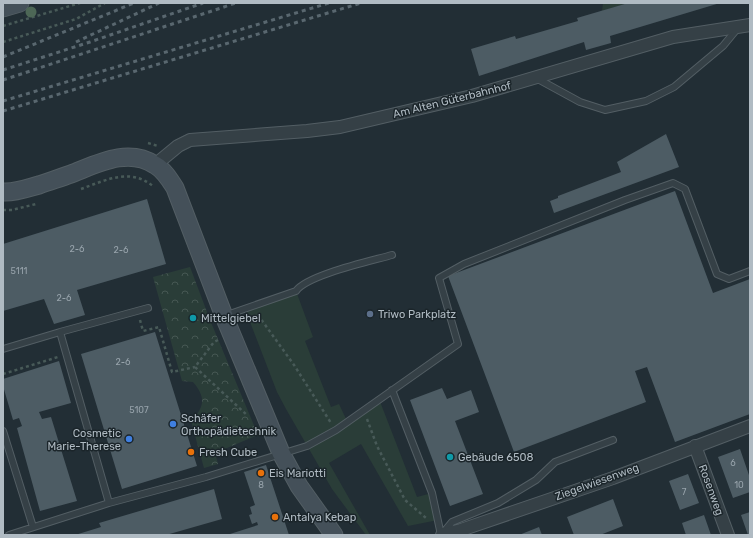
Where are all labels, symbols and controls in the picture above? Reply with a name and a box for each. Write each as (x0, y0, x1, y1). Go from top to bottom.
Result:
street label: Am Alten Güterbahnhof (392, 79, 513, 121)
house number: 2-6 (70, 244, 85, 254)
house number: 2-6 (114, 245, 129, 255)
house number: 5111 (11, 266, 28, 276)
house number: 2-6 (57, 293, 72, 303)
place label: Triwo Parkplatz (378, 308, 456, 321)
marker: Triwo Parkplatz (365, 309, 375, 319)
place label: Mittelgiebel (201, 312, 261, 325)
marker: Mittelgiebel (188, 313, 198, 323)
house number: 2-6 (116, 357, 131, 367)
house number: 5107 (129, 405, 149, 415)
place label: Schäfer Orthopädietechnik (181, 412, 276, 438)
marker: Schäfer Orthopädietechnik (168, 419, 178, 429)
place label: Cosmetic Marie-Therese (48, 427, 121, 453)
marker: Cosmetic Marie-Therese (124, 434, 134, 444)
place label: Fresh Cube (199, 446, 257, 459)
marker: Fresh Cube (186, 447, 196, 457)
place label: Gebäude 6508 (458, 451, 533, 464)
marker: Gebäude 6508 (445, 452, 455, 462)
house number: 6 (730, 458, 736, 468)
street label: Ziegelwiesenweg (553, 461, 641, 503)
street label: Rosenweg (696, 463, 726, 517)
place label: Eis Mariotti (269, 467, 326, 480)
marker: Eis Mariotti (256, 468, 266, 478)
house number: 8 (258, 480, 264, 490)
house number: 10 (734, 480, 744, 490)
house number: 7 (682, 487, 687, 497)
place label: Antalya Kebap (283, 511, 356, 524)
marker: Antalya Kebap (270, 512, 280, 522)

